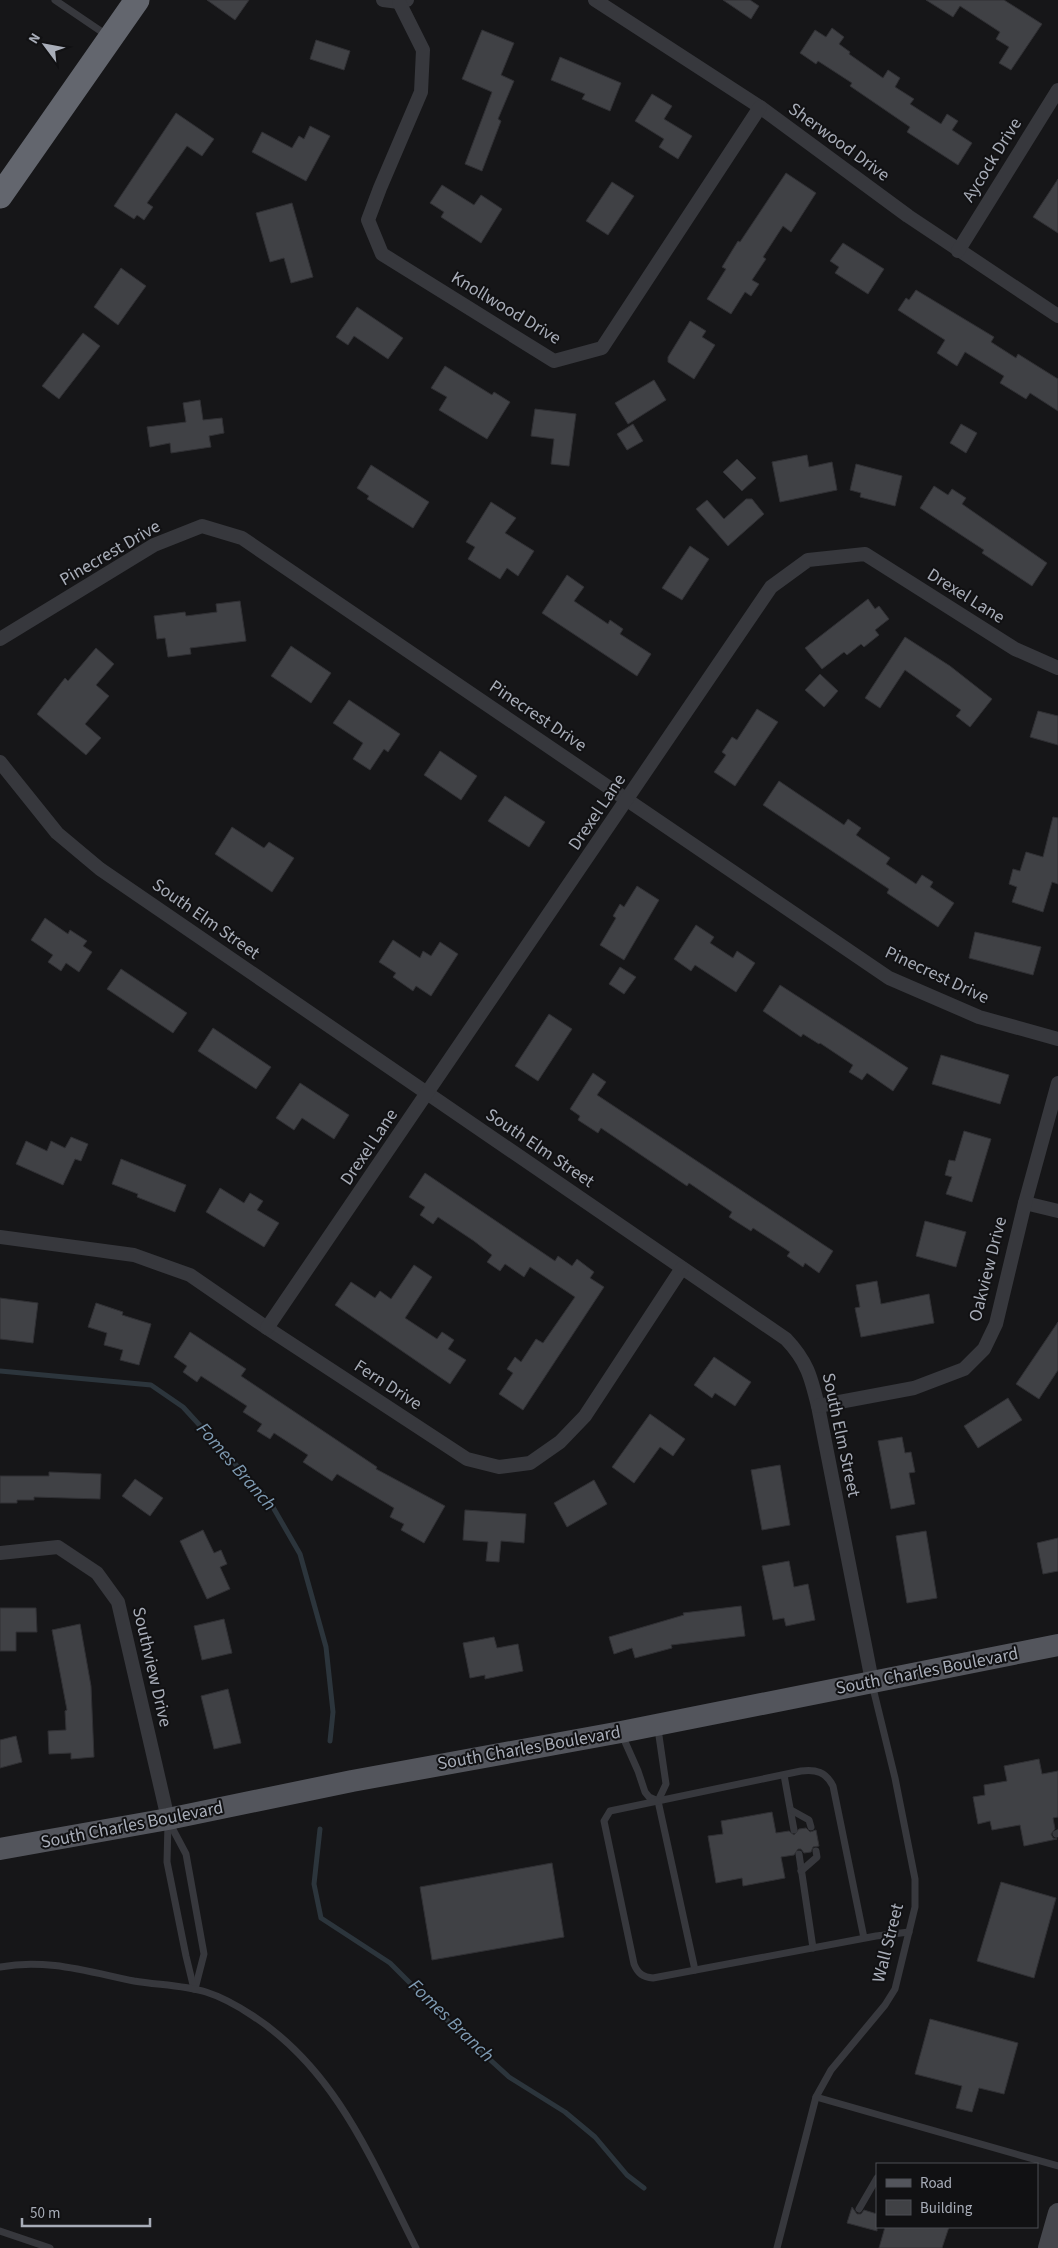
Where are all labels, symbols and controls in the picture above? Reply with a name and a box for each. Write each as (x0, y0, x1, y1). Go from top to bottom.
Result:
north arrow (20, 20, 70, 70)
text: N (24, 29, 46, 48)
street label: Sherwood Drive (783, 97, 895, 187)
street label: Aycock Drive (956, 113, 1028, 207)
street label: Knollwood Drive (446, 265, 566, 351)
street label: Pinecrest Drive (55, 514, 165, 592)
street label: Drexel Lane (922, 562, 1010, 630)
street label: Pinecrest Drive (484, 674, 592, 758)
street label: Drexel Lane (562, 769, 632, 855)
street label: South Elm Street (147, 873, 265, 965)
street label: Pinecrest Drive (881, 940, 993, 1010)
street label: South Elm Street (481, 1102, 599, 1194)
street label: Drexel Lane (334, 1104, 404, 1190)
street label: Oakview Drive (963, 1214, 1013, 1324)
street label: Fern Drive (349, 1354, 427, 1416)
street label: South Elm Street (816, 1371, 866, 1499)
water label: Fomes Branch (190, 1417, 282, 1517)
street label: Southview Drive (126, 1605, 178, 1730)
street label: South Charles Boulevard (834, 1641, 1020, 1701)
street label: South Charles Boulevard (435, 1720, 623, 1776)
street label: South Charles Boulevard (39, 1795, 225, 1855)
street label: Wall Street (866, 1901, 910, 1985)
water label: Fomes Branch (402, 1973, 500, 2069)
legend (876, 2163, 1038, 2228)
text: Road (920, 2173, 952, 2194)
scale bar (22, 2196, 150, 2228)
text: Building (920, 2198, 973, 2219)
text: 50 m (30, 2203, 60, 2224)

